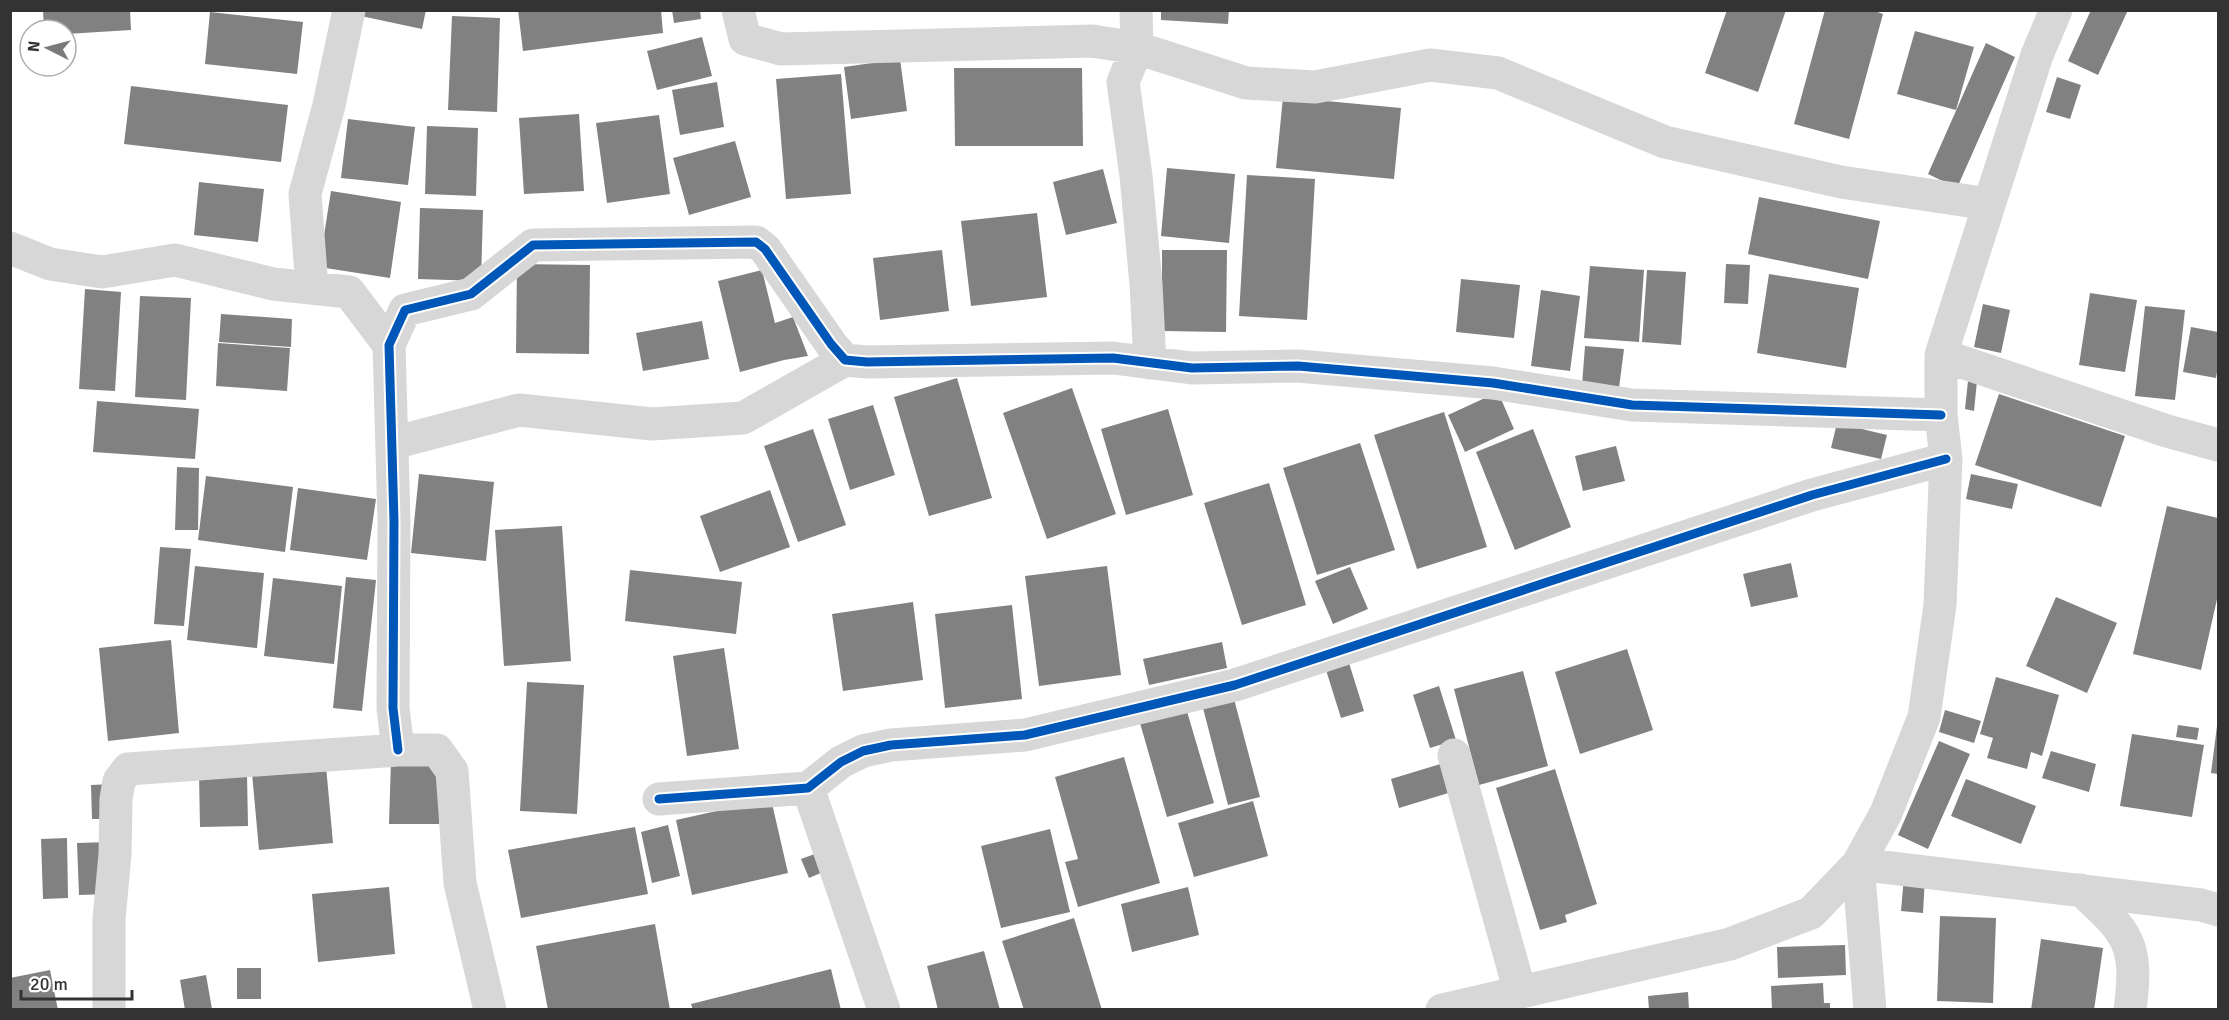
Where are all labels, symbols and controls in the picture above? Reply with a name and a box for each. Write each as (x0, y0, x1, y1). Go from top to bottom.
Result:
north arrow (18, 18, 78, 78)
text: N (24, 40, 45, 53)
scale bar (21, 963, 132, 1001)
text: 20 m (30, 973, 68, 995)

